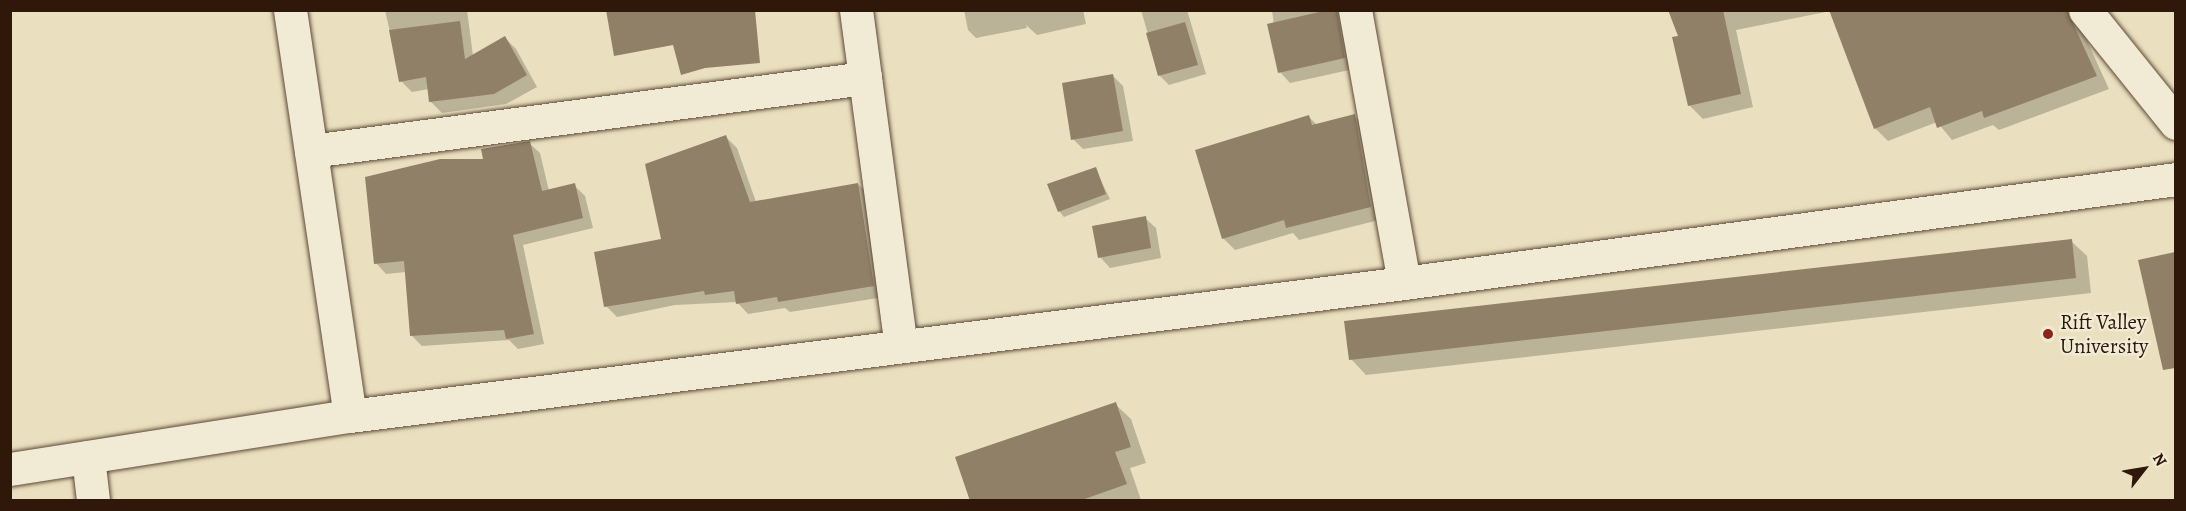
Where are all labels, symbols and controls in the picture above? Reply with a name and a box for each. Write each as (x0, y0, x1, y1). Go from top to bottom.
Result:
place label: Rift Valley University (2060, 309, 2148, 359)
marker: Rift Valley University (2041, 327, 2055, 341)
north arrow (2114, 439, 2174, 499)
text: N (2147, 449, 2172, 470)

